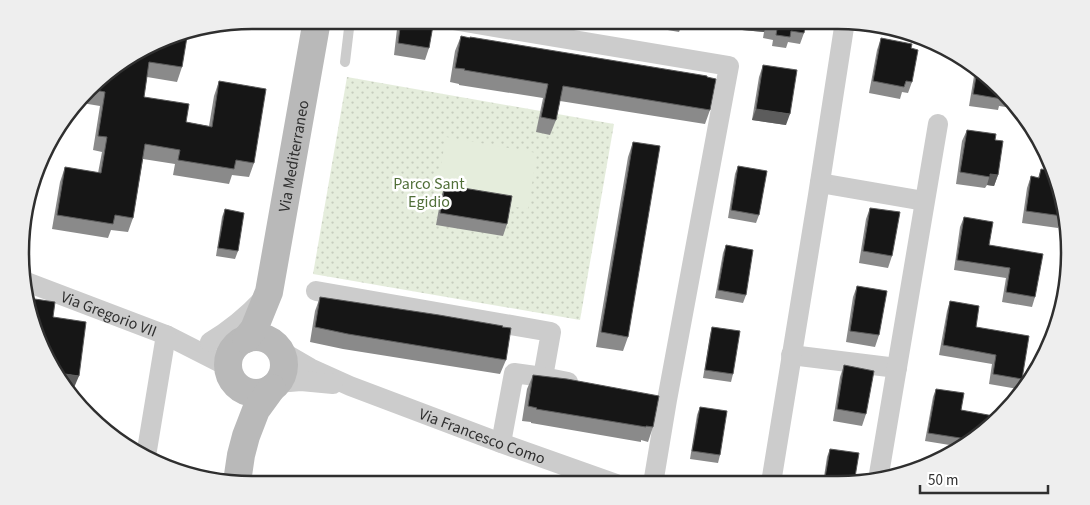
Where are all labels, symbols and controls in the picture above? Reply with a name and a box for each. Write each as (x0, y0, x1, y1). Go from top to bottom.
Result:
street label: Via Mediterraneo (273, 98, 315, 214)
park label: Parco Sant Egidio (393, 173, 465, 213)
street label: Via Gregorio VII (58, 286, 160, 343)
street label: Via Francesco Como (416, 403, 548, 470)
scale bar (920, 462, 1048, 494)
text: 50 m (928, 470, 958, 491)

